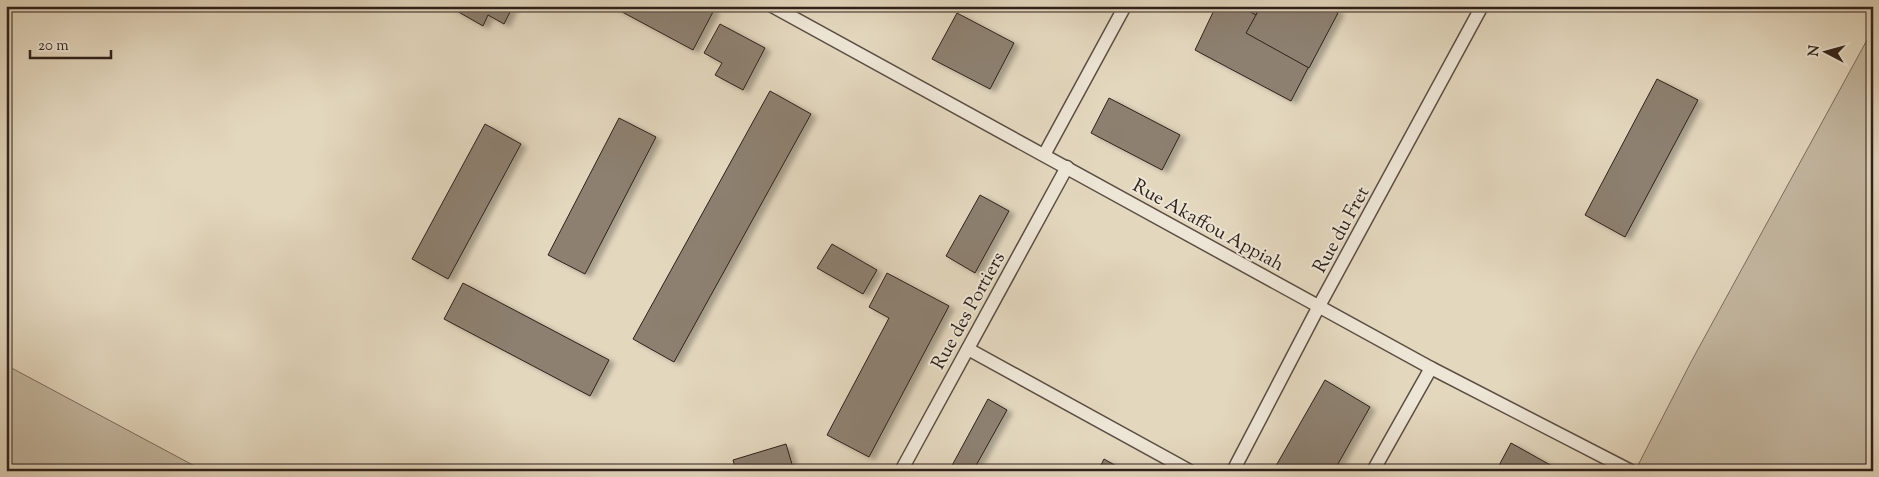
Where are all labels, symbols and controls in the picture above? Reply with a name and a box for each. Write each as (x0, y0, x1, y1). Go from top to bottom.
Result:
scale bar (30, 28, 111, 60)
north arrow (1802, 28, 1852, 78)
text: 20 m (38, 36, 69, 57)
text: N (1805, 44, 1826, 57)
street label: Rue Akaffou Appiah (1127, 173, 1288, 279)
street label: Rue du Fret (1307, 182, 1377, 278)
street label: Rue des Portiers (926, 248, 1013, 375)

